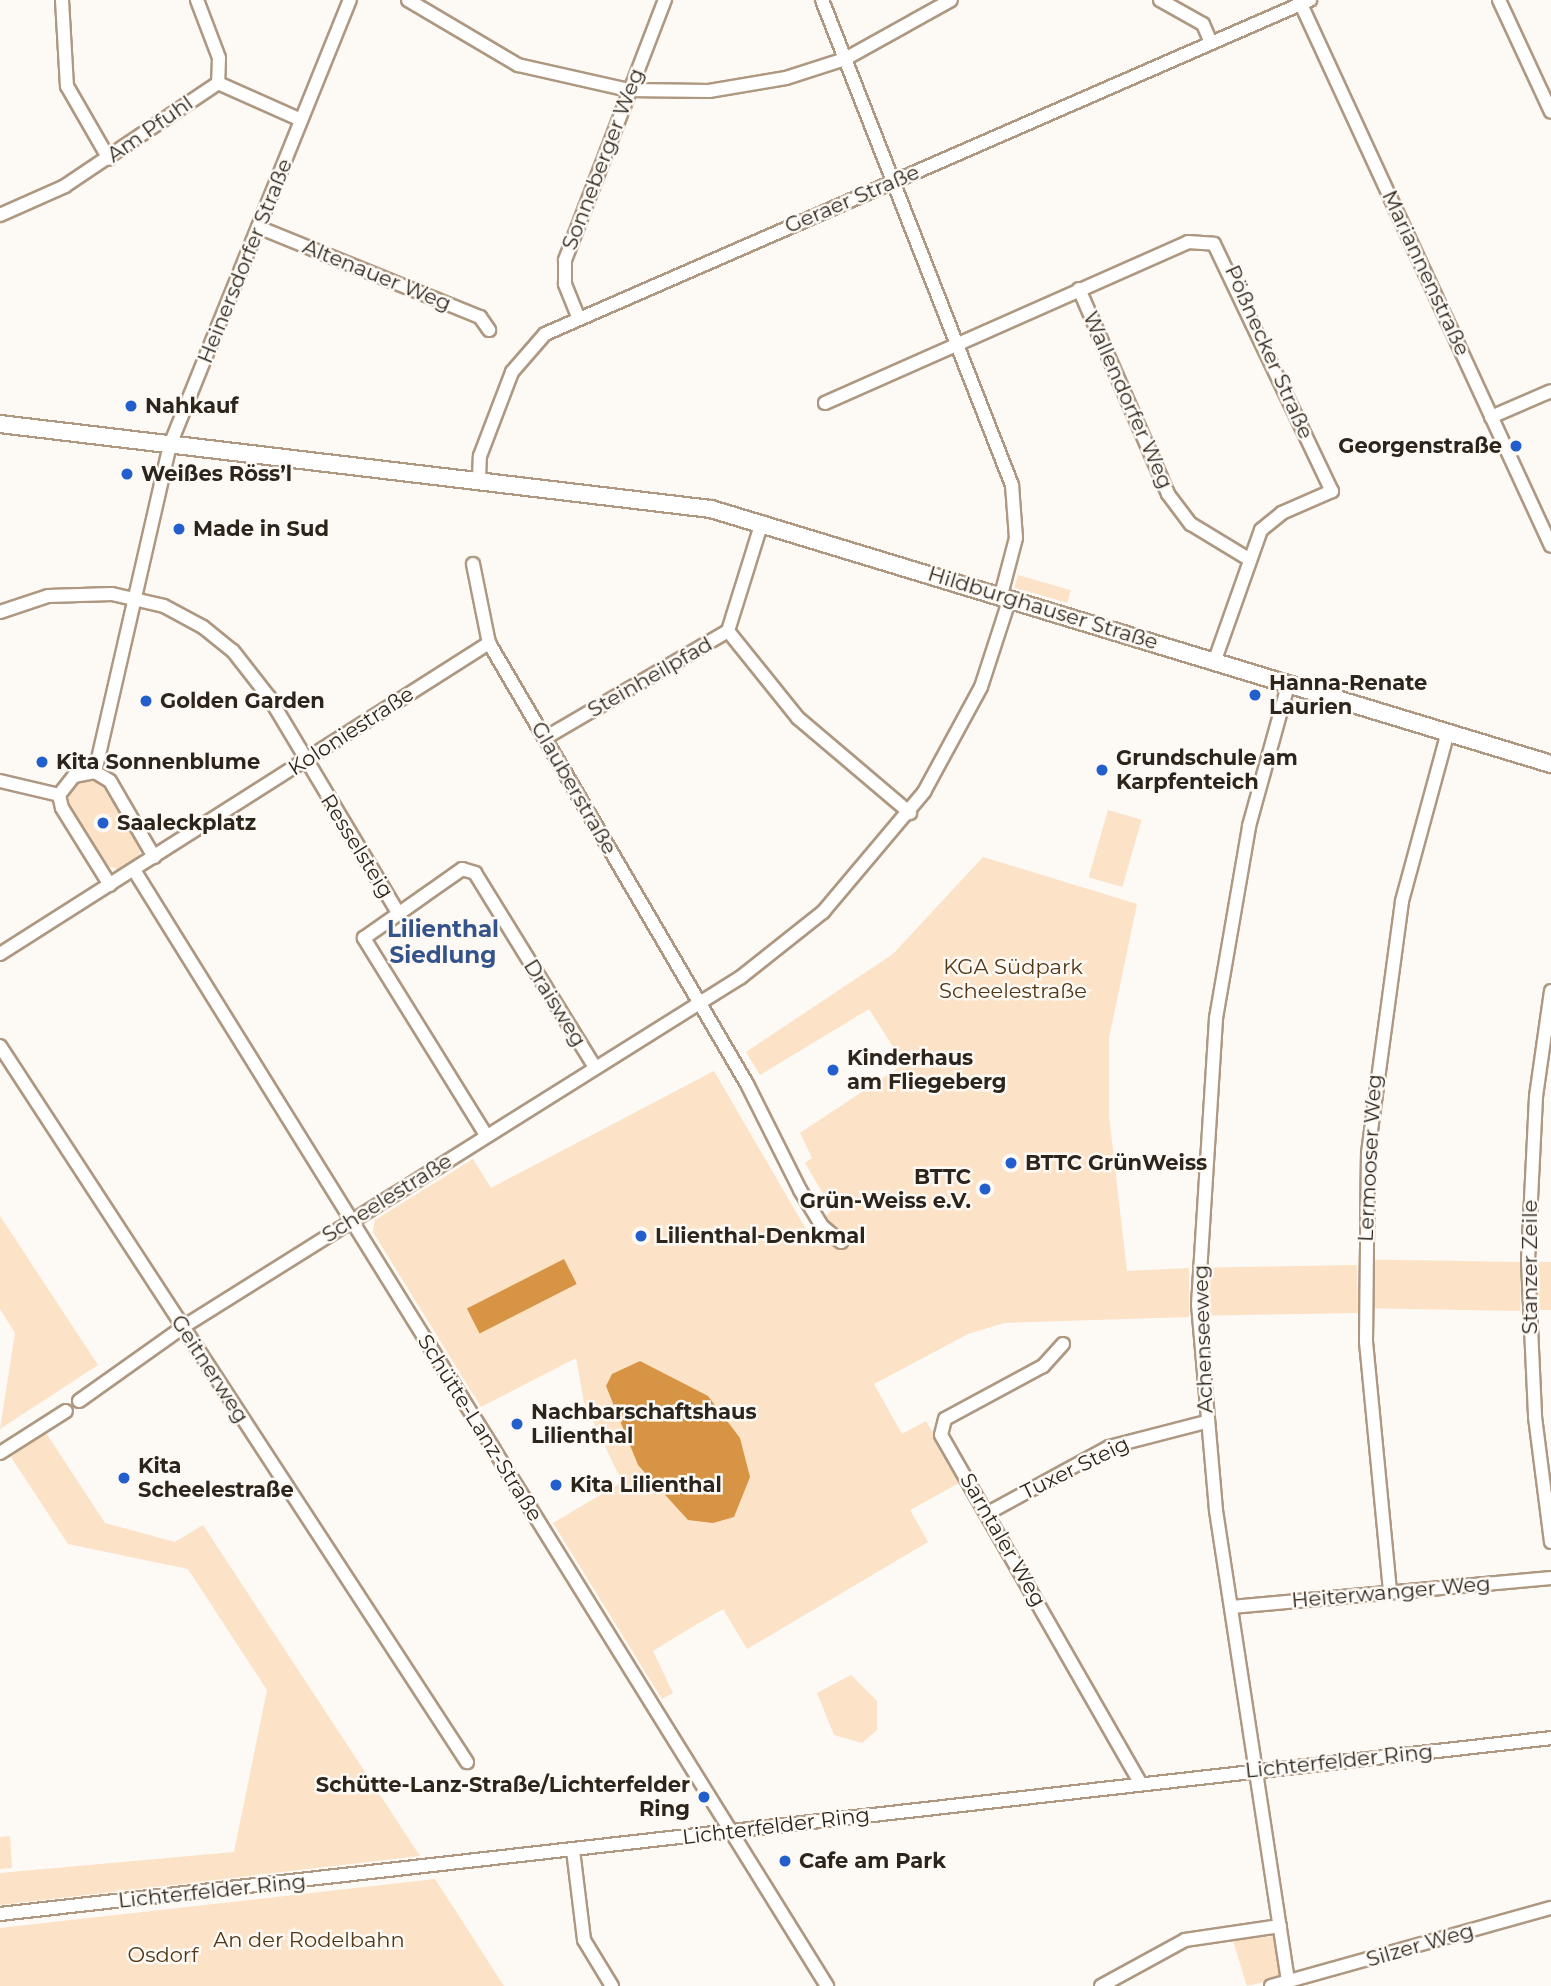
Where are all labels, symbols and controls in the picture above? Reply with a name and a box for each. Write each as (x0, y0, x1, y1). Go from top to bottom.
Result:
street label: Sonneberger Weg (557, 65, 649, 253)
street label: Am Pfuhl (102, 90, 198, 168)
street label: Heinersdorfer Straße (192, 155, 298, 367)
street label: Geraer Straße (781, 159, 923, 239)
street label: Mariannenstraße (1377, 186, 1475, 360)
street label: Altenauer Weg (299, 234, 455, 316)
street label: Pößnecker Straße (1219, 261, 1319, 443)
street label: Wallendorfer Weg (1078, 307, 1178, 493)
place label: Nahkauf (145, 393, 238, 419)
marker: Nahkauf (123, 398, 139, 414)
place label: Georgenstraße (1338, 433, 1502, 459)
marker: Georgenstraße (1508, 438, 1524, 454)
place label: Weißes Röss’l (141, 461, 292, 487)
marker: Weißes Röss’l (119, 466, 135, 482)
place label: Made in Sud (193, 516, 329, 542)
marker: Made in Sud (171, 521, 187, 537)
street label: Hildburghauser Straße (925, 561, 1161, 655)
street label: Steinheilpfad (583, 631, 717, 723)
place label: Hanna-Renate Laurien (1269, 670, 1427, 720)
street label: Koloniestraße (284, 681, 418, 781)
marker: Hanna-Renate Laurien (1247, 687, 1263, 703)
place label: Golden Garden (160, 688, 325, 714)
marker: Golden Garden (138, 693, 154, 709)
street label: Glauberstraße (526, 717, 622, 859)
place label: Grundschule am Karpfenteich (1116, 745, 1298, 795)
place label: Kita Sonnenblume (56, 749, 260, 775)
marker: Kita Sonnenblume (34, 754, 50, 770)
marker: Grundschule am Karpfenteich (1094, 762, 1110, 778)
street label: Resselsteig (315, 789, 399, 903)
place label: Saaleckplatz (117, 810, 256, 836)
marker: Saaleckplatz (95, 815, 111, 831)
district label: Lilienthal Siedlung (387, 915, 499, 969)
park label: KGA Südpark Scheelestraße (939, 954, 1087, 1004)
street label: Draisweg (518, 955, 592, 1051)
place label: Kinderhaus am Fliegeberg (847, 1045, 1007, 1095)
marker: Kinderhaus am Fliegeberg (825, 1062, 841, 1078)
street label: Lermooser Weg (1353, 1074, 1387, 1242)
street label: Scheelestraße (318, 1148, 456, 1248)
place label: BTTC GrünWeiss (1025, 1150, 1207, 1176)
marker: BTTC GrünWeiss (1003, 1155, 1019, 1171)
place label: BTTC Grün-Weiss e.V. (800, 1164, 971, 1214)
marker: BTTC Grün-Weiss e.V. (977, 1181, 993, 1197)
street label: Stanzer Zeile (1517, 1200, 1543, 1334)
place label: Lilienthal-Denkmal (655, 1223, 866, 1249)
marker: Lilienthal-Denkmal (633, 1228, 649, 1244)
street label: Achenseeweg (1188, 1264, 1218, 1414)
street label: Geitnerweg (166, 1310, 254, 1428)
street label: Schütte-Lanz-Straße (412, 1330, 548, 1526)
place label: Nachbarschaftshaus Lilienthal (531, 1399, 757, 1449)
marker: Nachbarschaftshaus Lilienthal (509, 1416, 525, 1432)
street label: Tuxer Steig (1017, 1431, 1133, 1505)
place label: Kita Scheelestraße (138, 1453, 294, 1503)
street label: Sarntaler Weg (955, 1469, 1051, 1611)
marker: Kita Scheelestraße (116, 1470, 132, 1486)
place label: Kita Lilienthal (570, 1472, 722, 1498)
marker: Kita Lilienthal (548, 1477, 564, 1493)
street label: Heiterwanger Weg (1290, 1571, 1492, 1613)
street label: Lichterfelder Ring (1244, 1739, 1434, 1783)
place label: Schütte-Lanz-Straße/Lichterfelder Ring (316, 1772, 690, 1822)
marker: Schütte-Lanz-Straße/Lichterfelder Ring (696, 1789, 712, 1805)
street label: Lichterfelder Ring (681, 1802, 871, 1850)
place label: Cafe am Park (799, 1848, 946, 1874)
marker: Cafe am Park (777, 1853, 793, 1869)
street label: Lichterfelder Ring (117, 1869, 307, 1913)
street label: Silzer Weg (1363, 1918, 1477, 1972)
park label: An der Rodelbahn (213, 1927, 405, 1953)
park label: Osdorf (128, 1942, 198, 1968)

